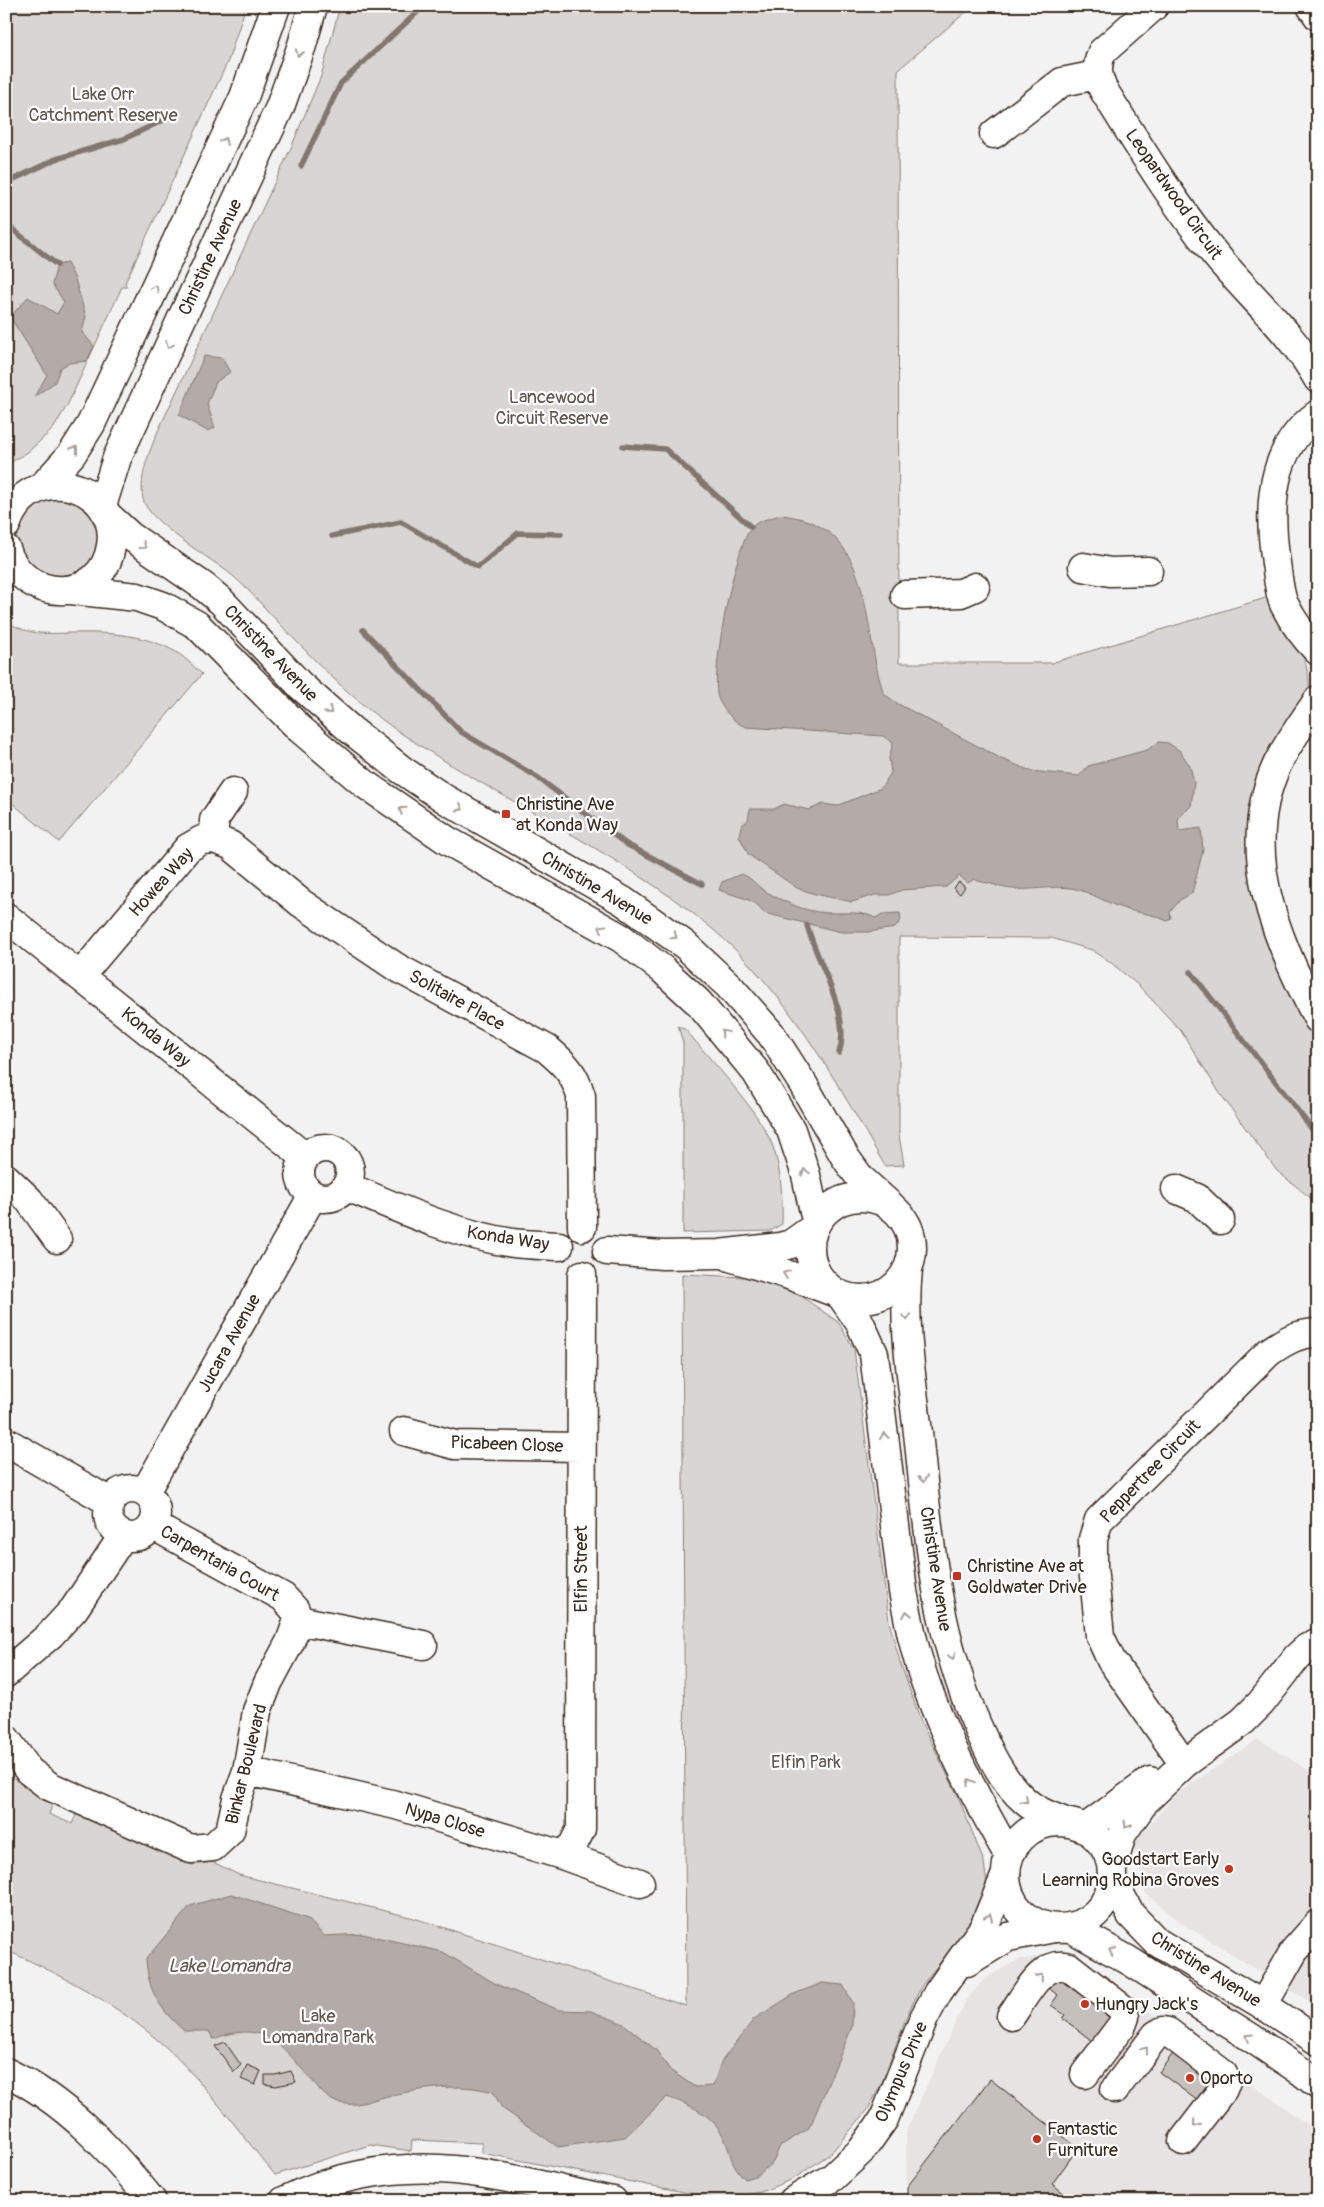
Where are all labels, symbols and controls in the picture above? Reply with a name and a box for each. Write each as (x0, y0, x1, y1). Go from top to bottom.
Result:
one-way arrow (295, 48, 305, 57)
park label: Lake Orr Catchment Reserve (28, 83, 178, 127)
street label: Leopardwood Circuit (1120, 125, 1228, 265)
one-way arrow (218, 137, 229, 146)
street label: Christine Avenue (173, 195, 248, 319)
one-way arrow (149, 284, 159, 293)
one-way arrow (165, 340, 175, 349)
park label: Lancewood Circuit Reserve (496, 386, 609, 430)
one-way arrow (69, 445, 78, 455)
one-way arrow (138, 539, 147, 549)
street label: Christine Avenue (219, 600, 323, 707)
one-way arrow (324, 705, 333, 714)
place label: Christine Ave at Konda Way (516, 793, 618, 837)
one-way arrow (454, 801, 463, 811)
one-way arrow (398, 807, 408, 816)
marker: Christine Ave at Konda Way (500, 808, 512, 820)
street label: Howea Way (124, 843, 199, 922)
street label: Christine Avenue (537, 846, 657, 931)
one-way arrow (599, 924, 608, 934)
one-way arrow (668, 931, 677, 939)
street label: Solitaire Place (405, 965, 509, 1036)
street label: Konda Way (116, 1002, 195, 1073)
one-way arrow (722, 1030, 730, 1039)
one-way arrow (800, 1168, 811, 1177)
street label: Konda Way (465, 1221, 551, 1256)
one-way arrow (782, 1270, 791, 1280)
street label: Jucara Avenue (193, 1290, 266, 1397)
one-way arrow (901, 1314, 912, 1322)
street label: Peppertree Circuit (1095, 1414, 1206, 1528)
street label: Picabeen Close (450, 1431, 564, 1458)
one-way arrow (879, 1432, 890, 1440)
one-way arrow (917, 1475, 928, 1483)
street label: Christine Avenue (914, 1505, 957, 1633)
street label: Carpentaria Court (156, 1520, 284, 1607)
street label: Elfin Street (570, 1525, 593, 1613)
place label: Christine Ave at Goldwater Drive (967, 1555, 1087, 1599)
marker: Christine Ave at Goldwater Drive (951, 1570, 963, 1582)
one-way arrow (903, 1610, 913, 1619)
one-way arrow (946, 1652, 956, 1660)
street label: Binkar Boulevard (220, 1702, 273, 1827)
park label: Elfin Park (771, 1751, 841, 1774)
one-way arrow (967, 1778, 977, 1787)
one-way arrow (1019, 1794, 1028, 1803)
street label: Nypa Close (402, 1797, 488, 1844)
one-way arrow (1124, 1819, 1134, 1828)
place label: Goodstart Early Learning Robina Groves (1042, 1848, 1219, 1892)
marker: Goodstart Early Learning Robina Groves (1223, 1863, 1235, 1875)
one-way arrow (983, 1913, 993, 1922)
street label: Christine Avenue (1146, 1926, 1265, 2013)
one-way arrow (1108, 1947, 1117, 1957)
water label: Lake Lomandra (168, 1954, 291, 1978)
one-way arrow (1034, 1974, 1043, 1983)
place label: Hungry Jack's (1095, 1993, 1198, 2016)
marker: Hungry Jack's (1079, 1998, 1091, 2010)
park label: Lake Lomandra Park (262, 2005, 375, 2049)
street label: Olympus Drive (870, 2018, 933, 2126)
one-way arrow (1246, 2034, 1255, 2043)
one-way arrow (1139, 2047, 1147, 2056)
place label: Oporto (1200, 2067, 1253, 2090)
marker: Oporto (1184, 2072, 1196, 2084)
place label: Fantastic Furniture (1047, 2118, 1118, 2162)
one-way arrow (1193, 2118, 1201, 2127)
marker: Fantastic Furniture (1031, 2133, 1043, 2145)

